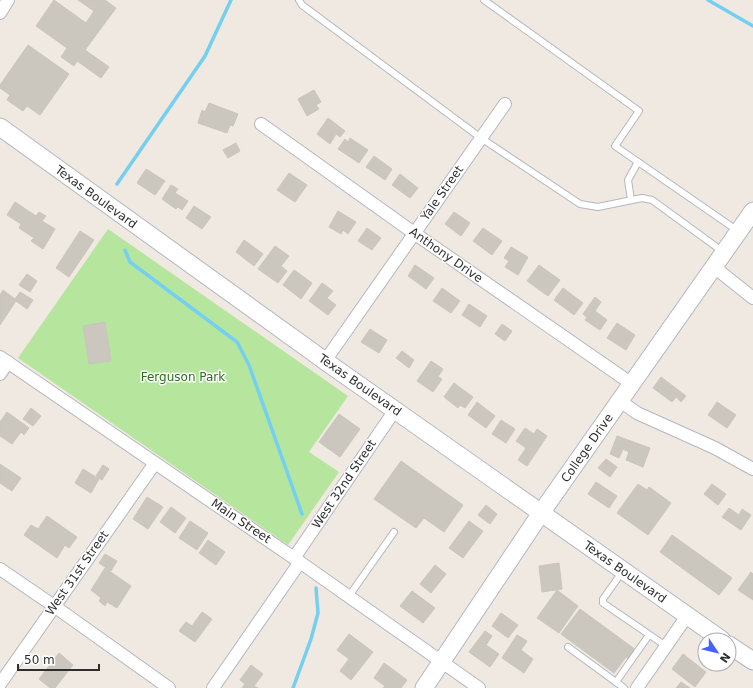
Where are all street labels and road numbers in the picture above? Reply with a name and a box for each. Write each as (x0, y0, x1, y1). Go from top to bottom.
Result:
street label: Texas Boulevard (52, 162, 140, 231)
street label: Yale Street (417, 163, 466, 224)
street label: Anthony Drive (407, 225, 485, 285)
street label: Texas Boulevard (315, 351, 404, 419)
street label: College Drive (558, 411, 616, 485)
street label: West 32nd Street (309, 437, 379, 531)
street label: Main Street (209, 496, 274, 546)
street label: West 31st Street (43, 528, 112, 618)
street label: Texas Boulevard (580, 538, 669, 606)

